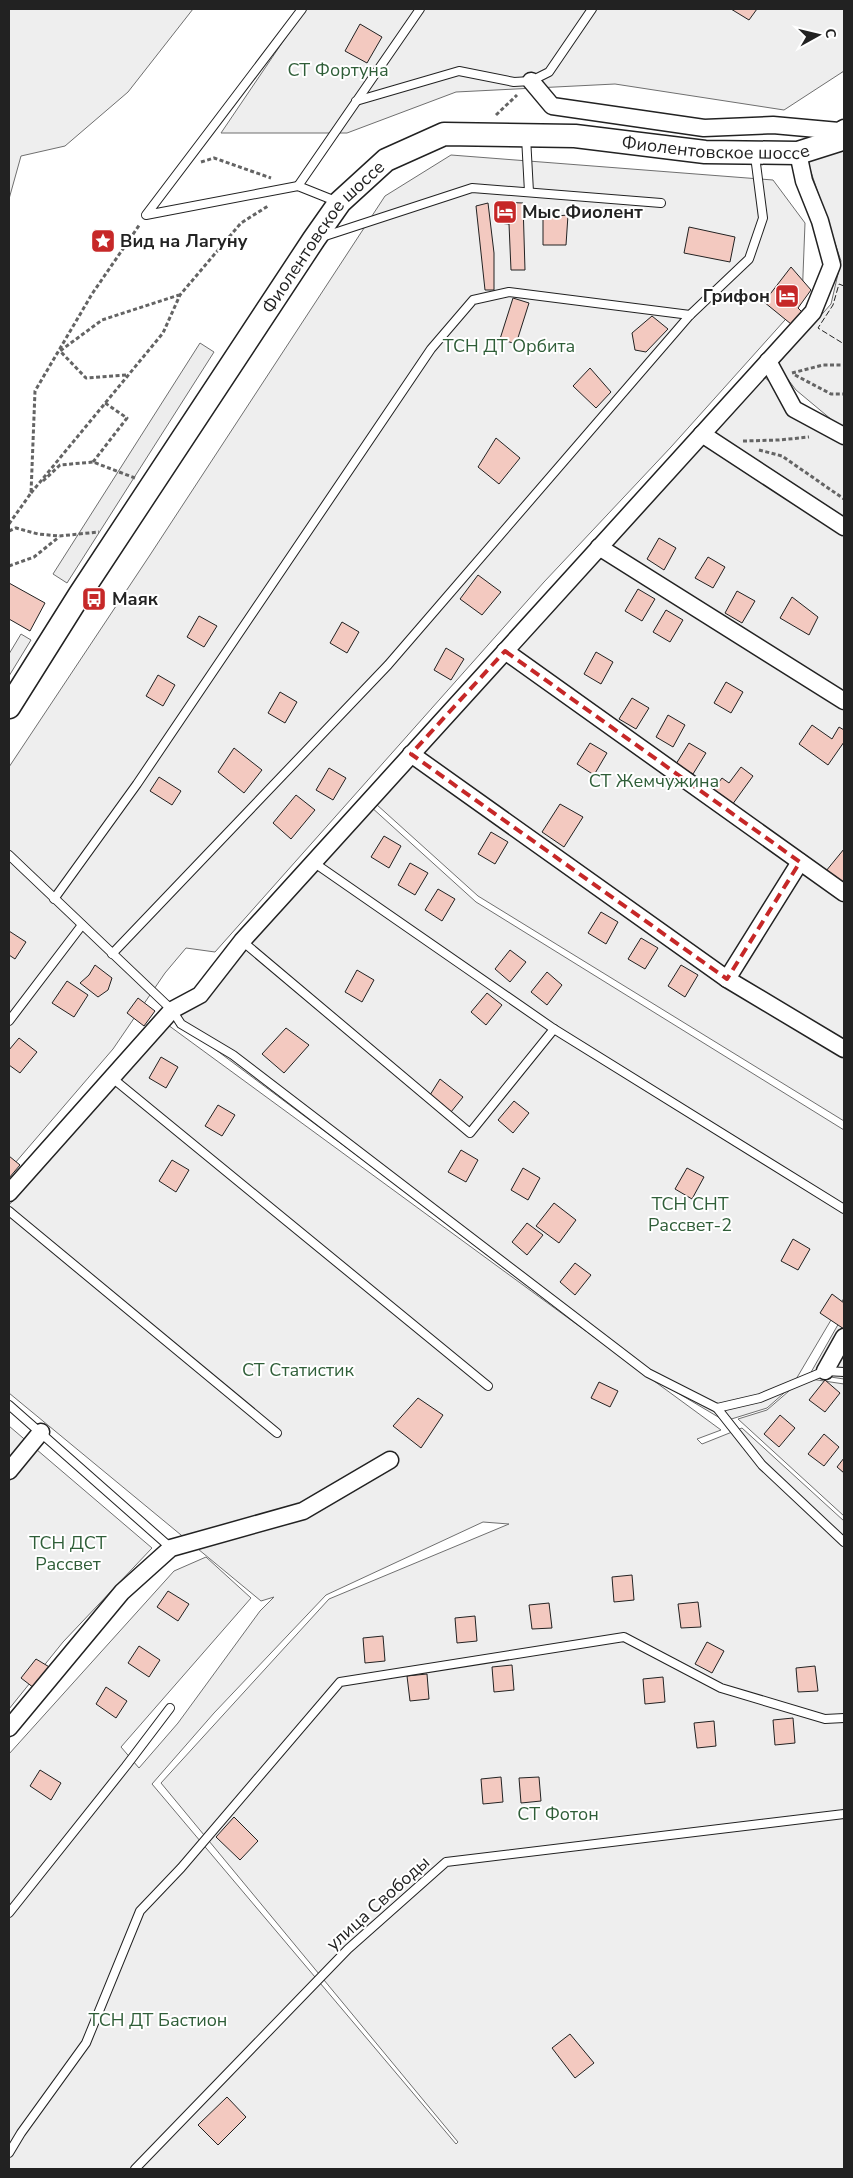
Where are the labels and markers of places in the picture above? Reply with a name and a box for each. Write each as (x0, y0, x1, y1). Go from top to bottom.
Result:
hotel icon: Мыс Фиолент (492, 199, 518, 225)
place label: Мыс Фиолент (522, 200, 643, 224)
place icon: Вид на Лагуну (90, 228, 116, 254)
place label: Вид на Лагуну (120, 229, 248, 253)
hotel icon: Грифон (774, 283, 800, 309)
place label: Грифон (703, 284, 770, 308)
bus stop icon: Маяк (81, 586, 107, 612)
place label: Маяк (112, 587, 159, 611)

